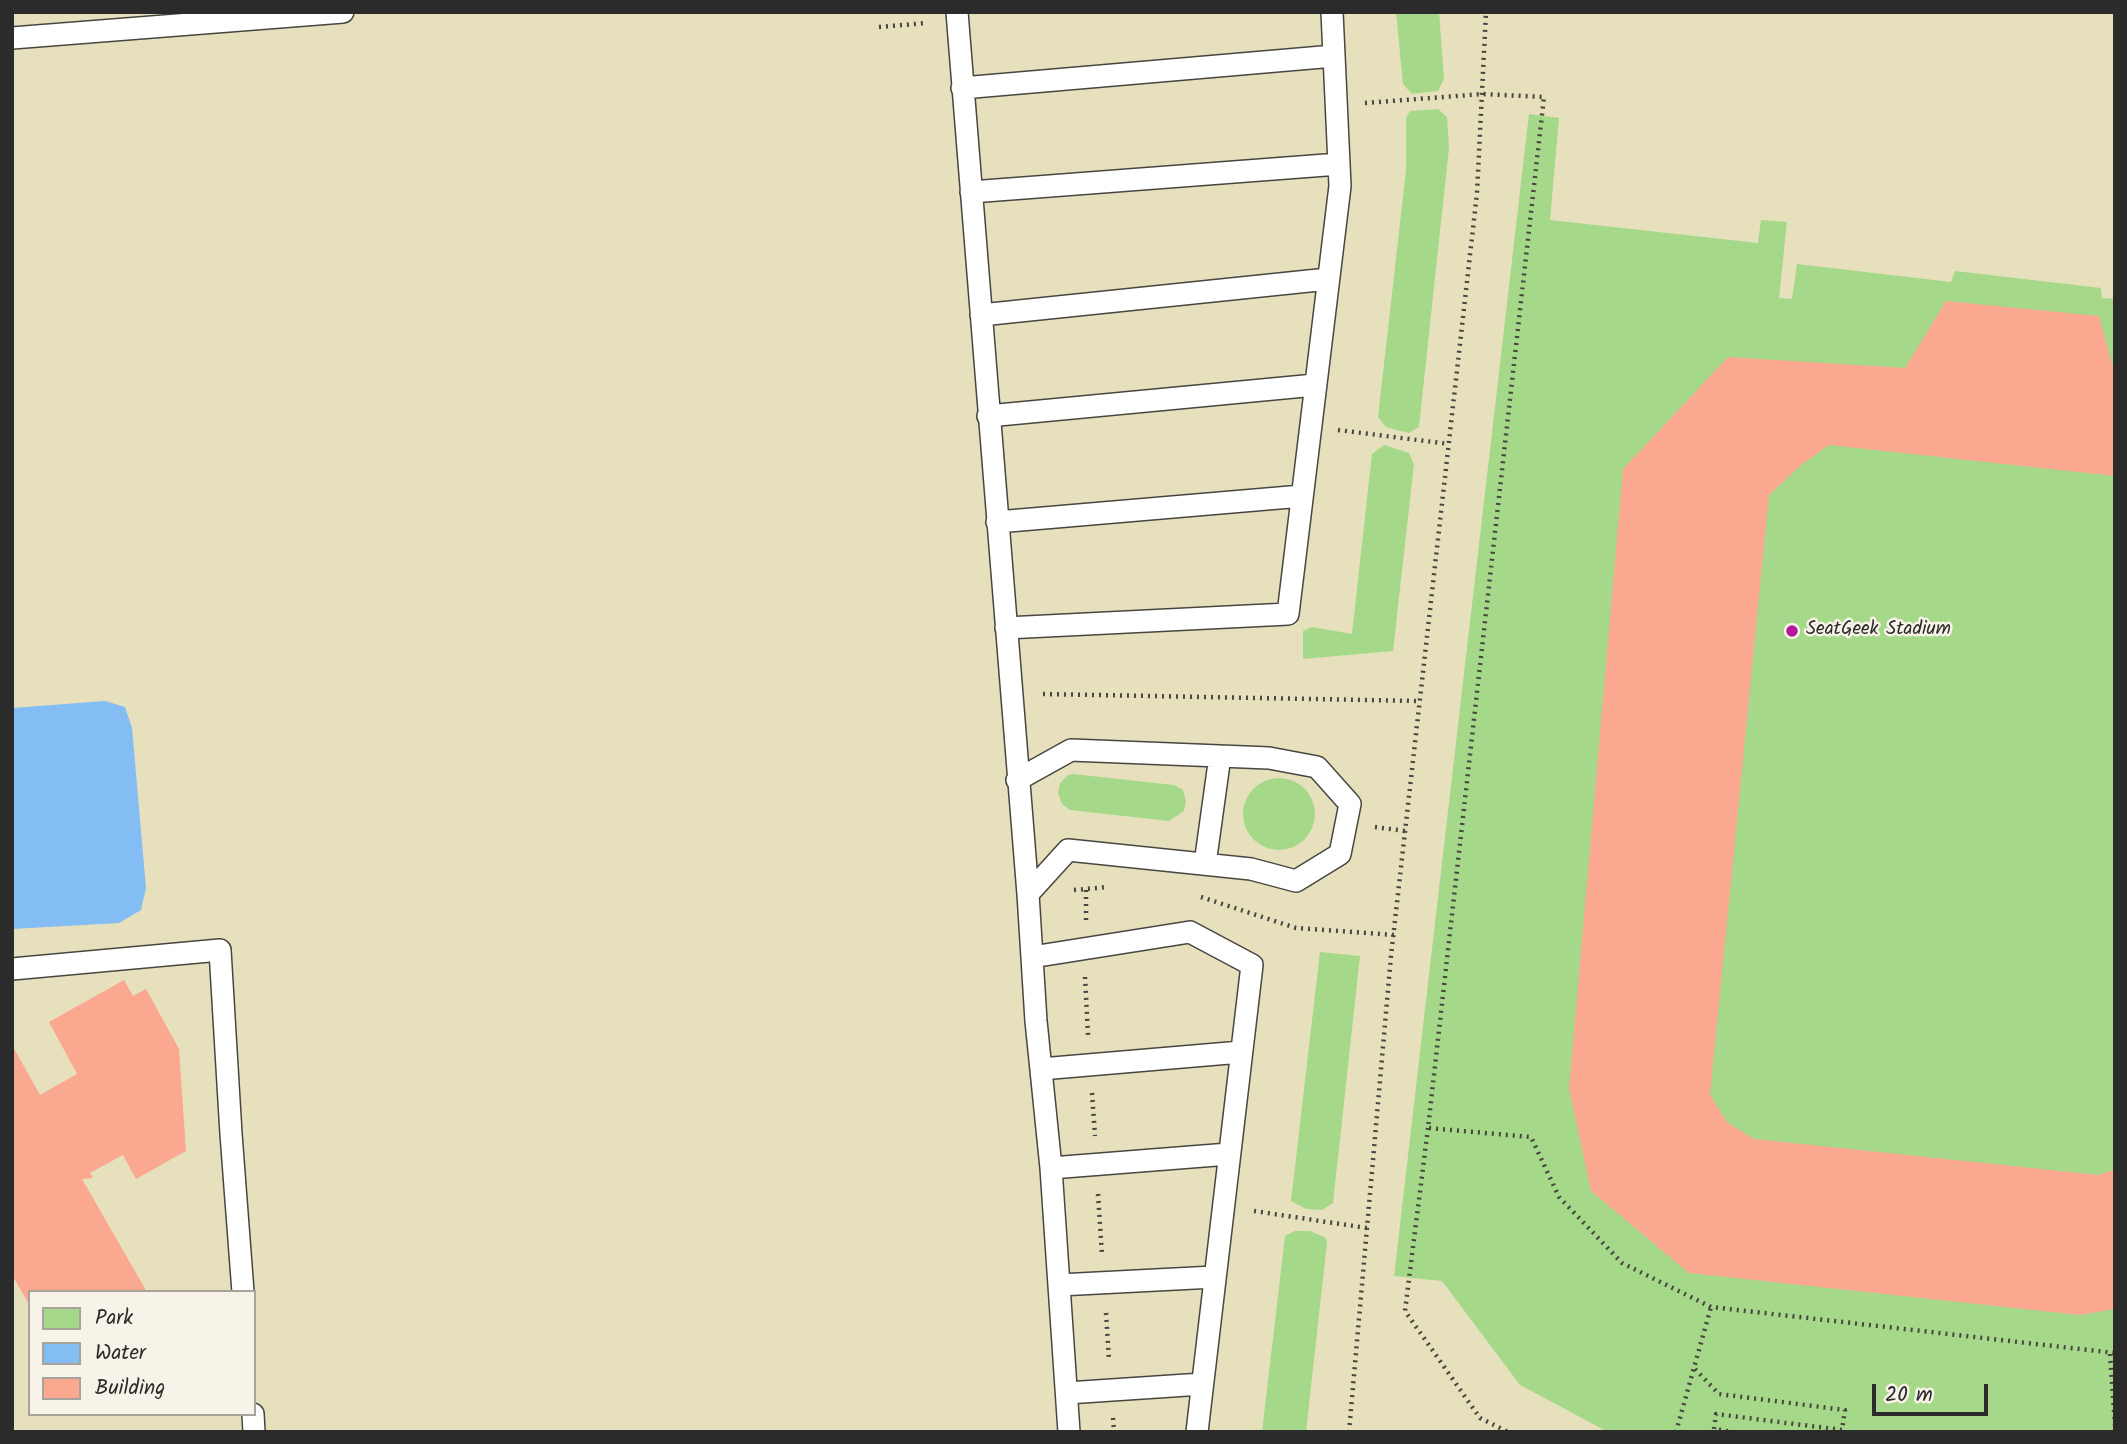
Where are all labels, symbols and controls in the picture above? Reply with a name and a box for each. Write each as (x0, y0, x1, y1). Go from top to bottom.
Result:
place label: SeatGeek Stadium (1806, 620, 1951, 642)
marker: SeatGeek Stadium (1784, 623, 1800, 639)
legend (28, 1290, 256, 1416)
text: Park (95, 1302, 133, 1335)
text: Water (95, 1337, 146, 1370)
scale bar (1875, 1370, 1990, 1414)
text: Building (95, 1372, 165, 1405)
text: 20 m (1885, 1379, 1933, 1412)

